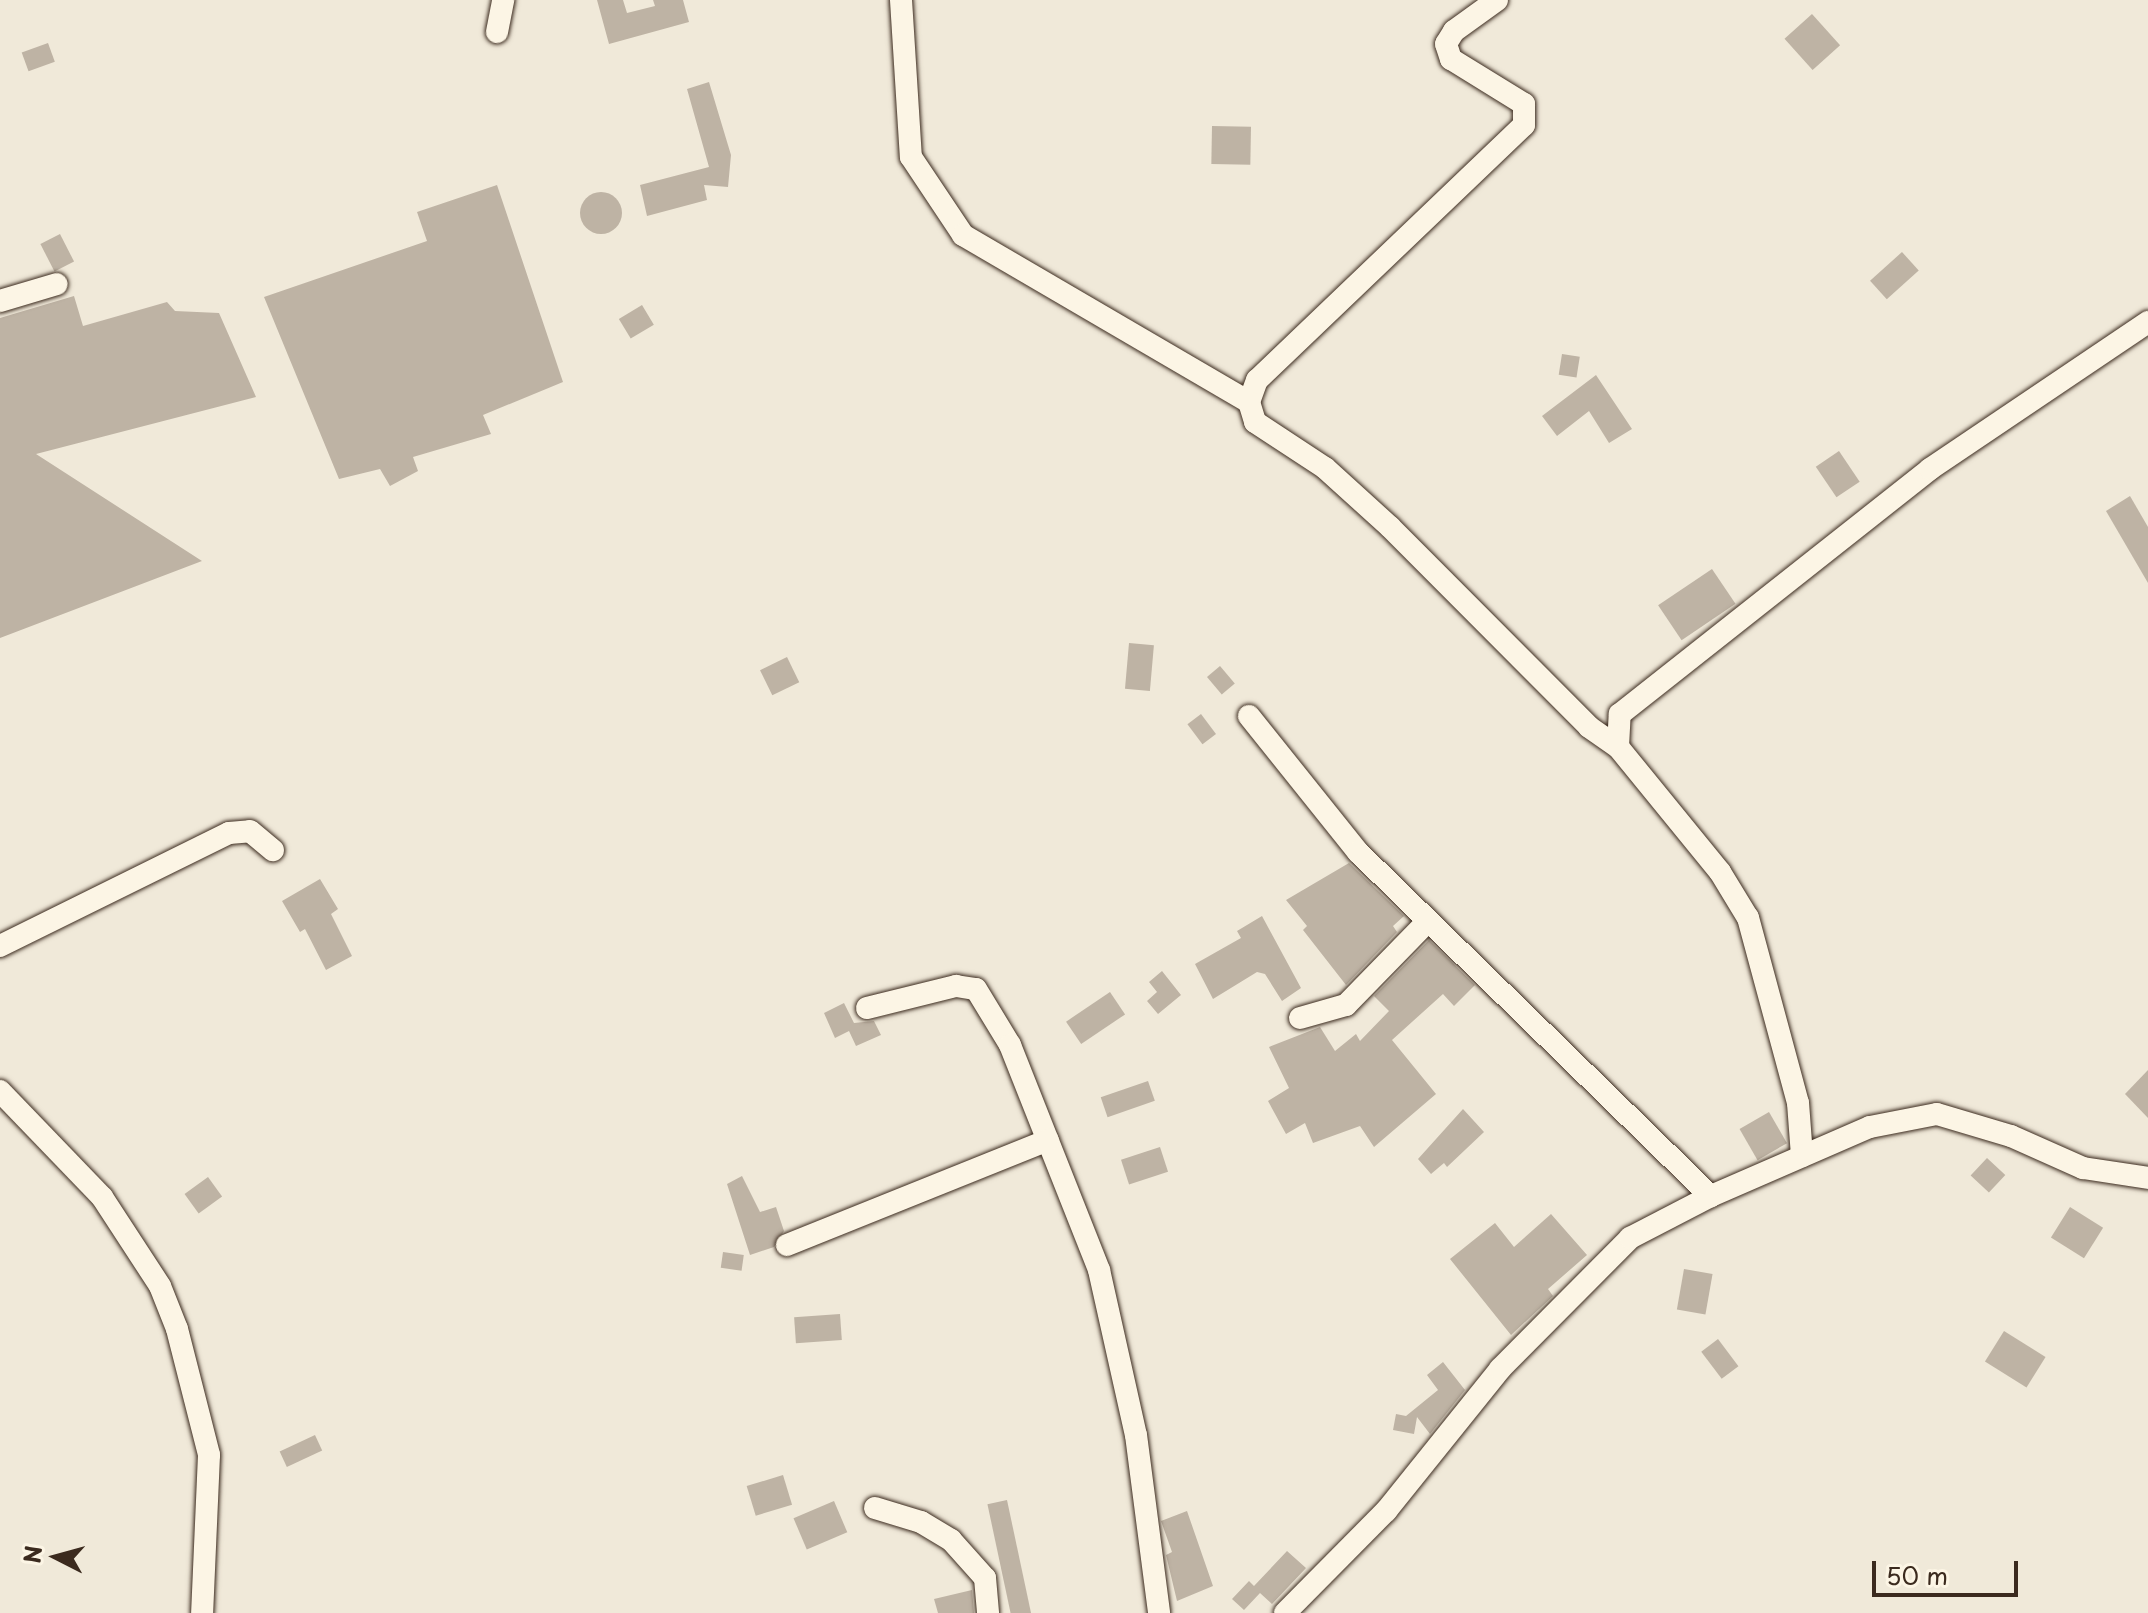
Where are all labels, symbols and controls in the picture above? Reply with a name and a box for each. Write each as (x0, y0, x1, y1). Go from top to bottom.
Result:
north arrow (16, 1517, 96, 1597)
text: N (14, 1544, 49, 1565)
scale bar (1876, 1545, 2022, 1595)
text: 50 m (1886, 1557, 1948, 1593)

